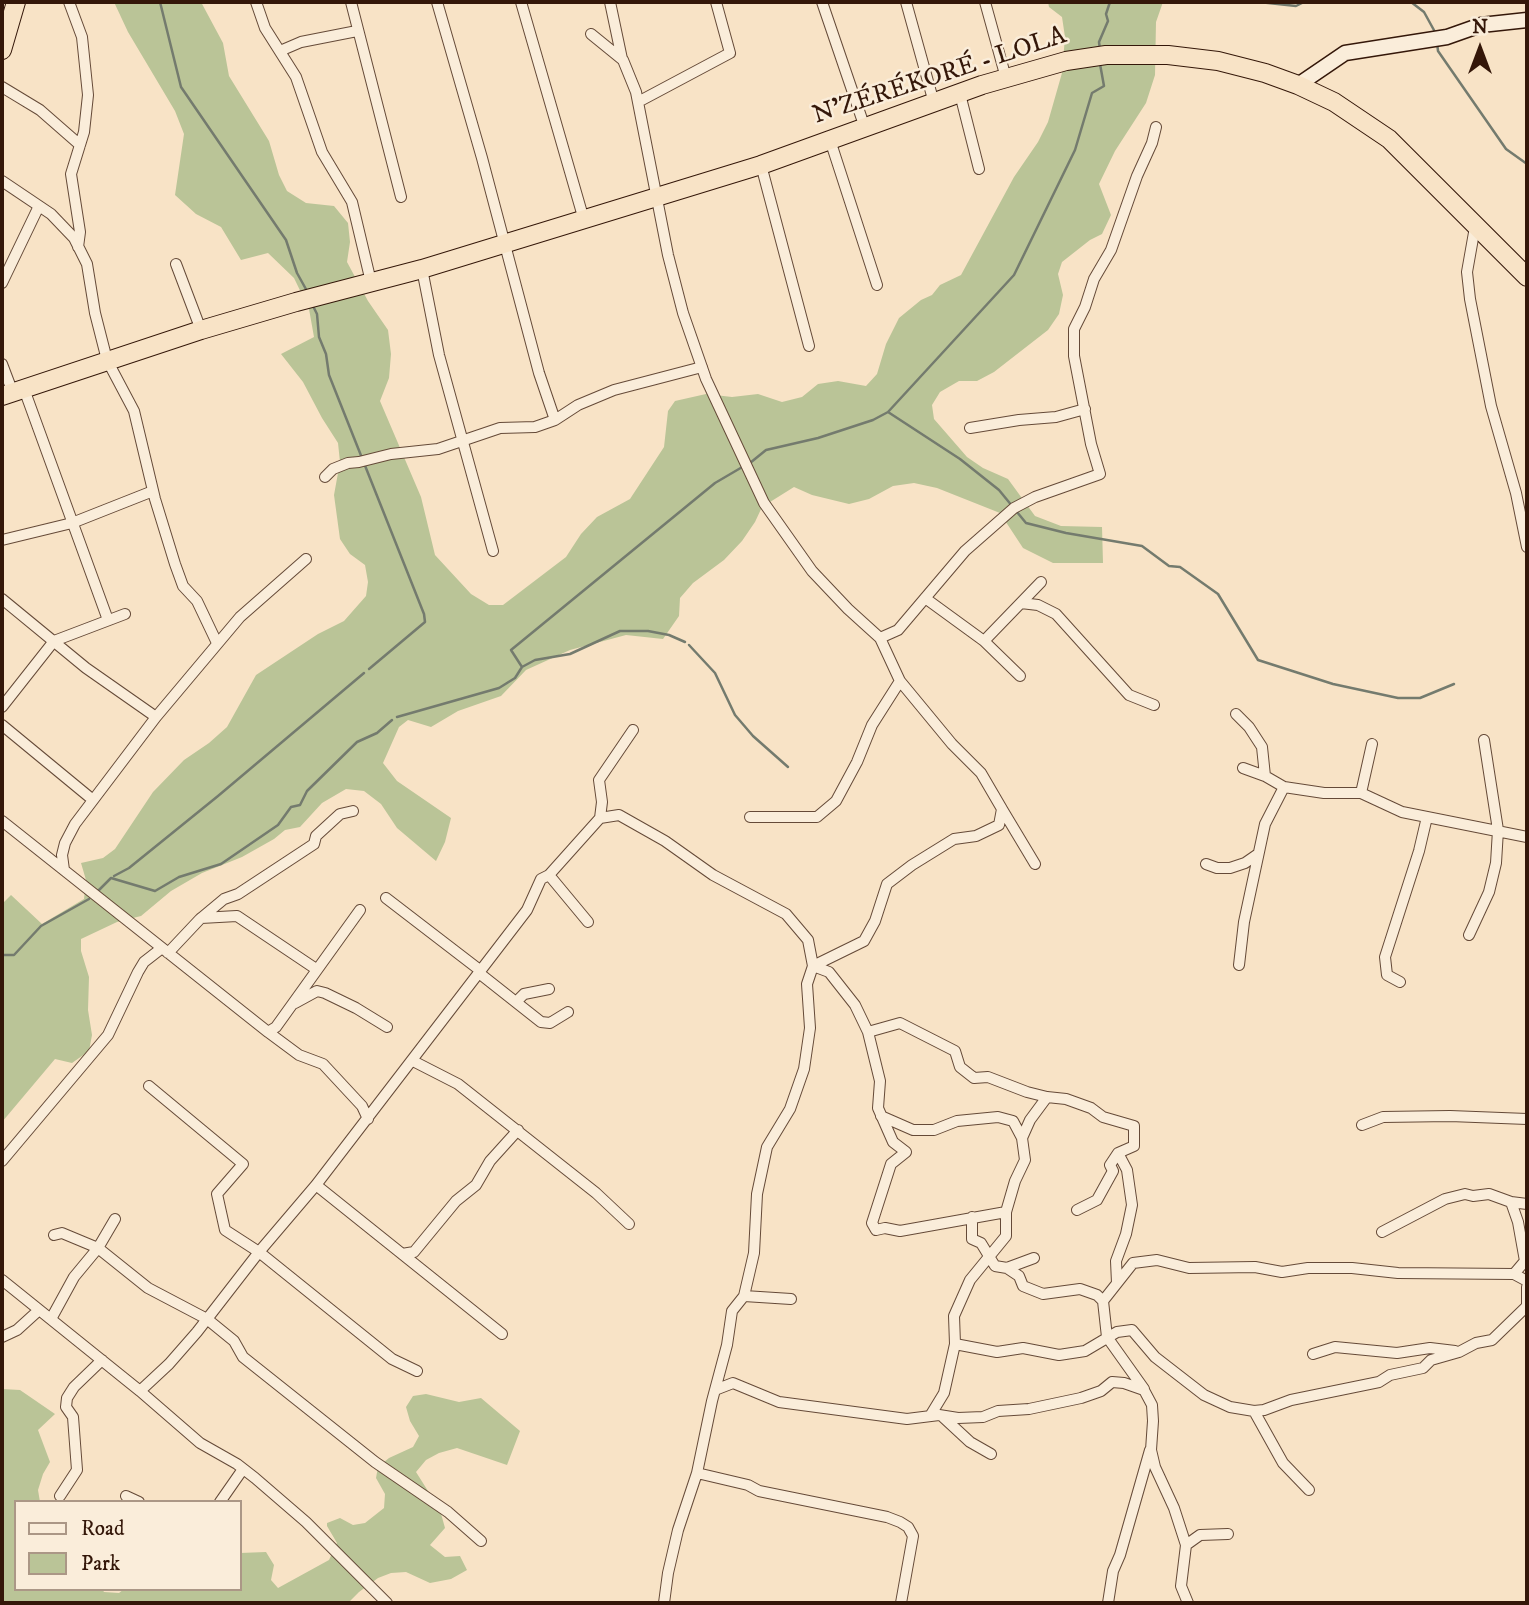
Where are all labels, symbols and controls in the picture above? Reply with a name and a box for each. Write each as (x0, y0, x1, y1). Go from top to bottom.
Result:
north arrow (1445, 14, 1515, 84)
text: N (1472, 16, 1488, 39)
street label: N'ZÉRÉKORÉ - LOLA (809, 21, 1071, 133)
legend (14, 1500, 242, 1591)
text: Road (81, 1516, 125, 1542)
text: Park (81, 1551, 120, 1577)

